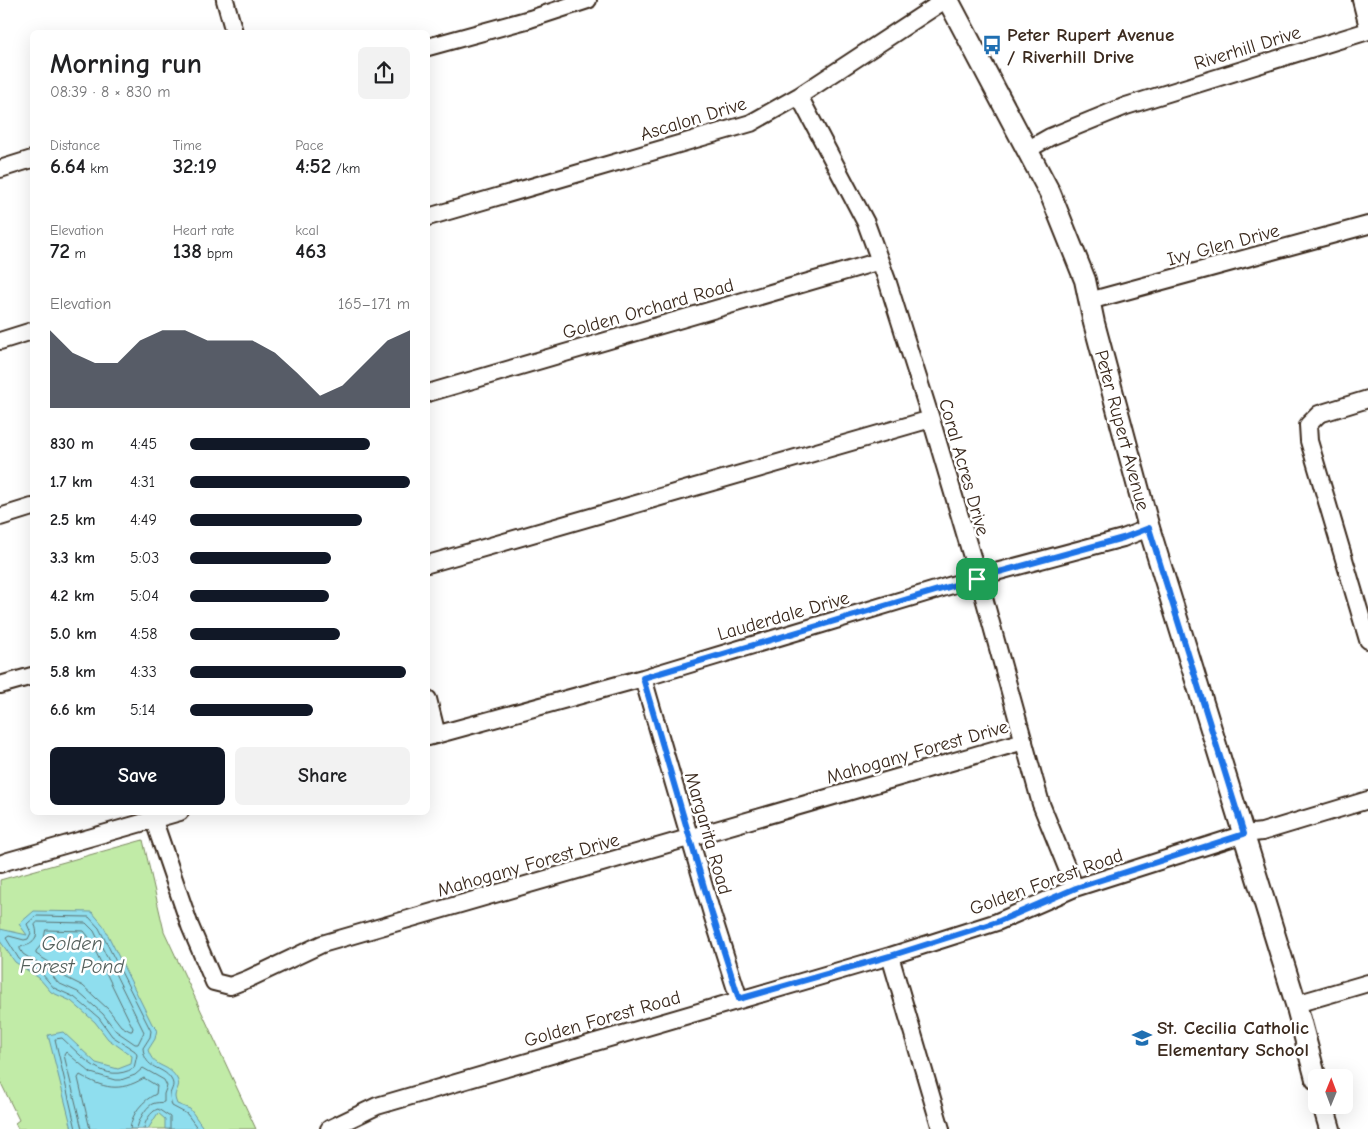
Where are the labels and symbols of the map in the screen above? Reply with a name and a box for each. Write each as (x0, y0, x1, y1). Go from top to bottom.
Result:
street label: Riverhill Drive (1191, 21, 1303, 75)
place label: Peter Rupert Avenue / Riverhill Drive (1007, 24, 1174, 68)
bus stop icon: Peter Rupert Avenue / Riverhill Drive (981, 34, 1003, 56)
street label: Ascalon Drive (638, 92, 749, 146)
street label: Ivy Glen Drive (1165, 219, 1282, 271)
street label: Golden Orchard Road (560, 274, 736, 344)
street label: Peter Rupert Avenue (1090, 347, 1154, 513)
street label: Coral Acres Drive (934, 396, 994, 538)
pin (956, 558, 998, 600)
street label: Lauderdale Drive (715, 587, 852, 645)
street label: Mahogany Forest Drive (824, 715, 1011, 788)
street label: Margarita Road (680, 769, 736, 897)
street label: Mahogany Forest Drive (435, 828, 622, 901)
street label: Golden Forest Road (967, 844, 1126, 920)
water label: Golden Forest Pond (20, 932, 125, 978)
street label: Golden Forest Road (522, 986, 683, 1052)
place label: St. Cecilia Catholic Elementary School (1157, 1017, 1309, 1061)
school or university icon: St. Cecilia Catholic Elementary School (1131, 1027, 1153, 1049)
north arrow (1308, 1069, 1352, 1114)

